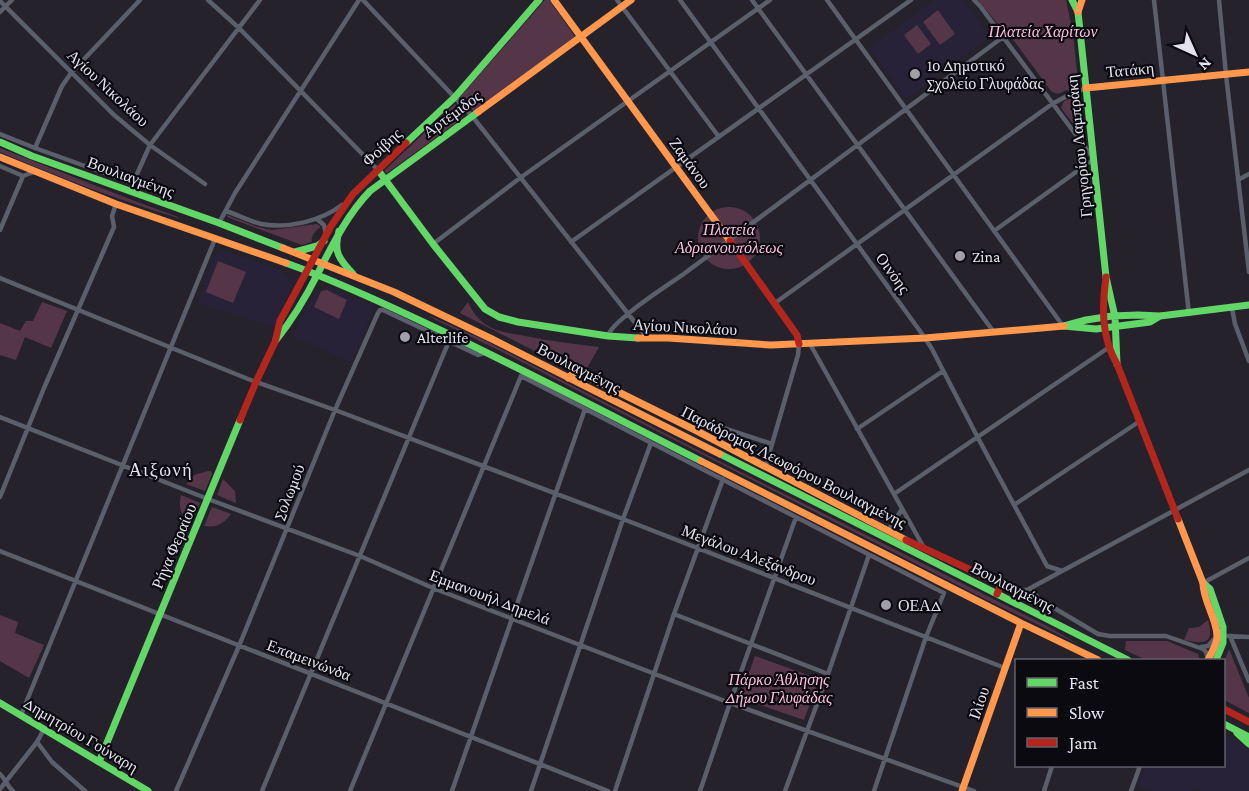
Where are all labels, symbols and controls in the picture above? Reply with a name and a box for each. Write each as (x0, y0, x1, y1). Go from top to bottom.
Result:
park label: Πλατεία Χαρίτων (987, 23, 1098, 41)
north arrow (1165, 24, 1225, 84)
street label: Αγίου Νικολάου (63, 46, 152, 131)
text: N (1195, 54, 1215, 74)
place label: 1ο Δημοτικό Σχολείο Γλυφάδας (927, 57, 1044, 93)
street label: Τατάκη (1105, 59, 1155, 82)
marker: 1ο Δημοτικό Σχολείο Γλυφάδας (908, 67, 922, 81)
street label: Γρηγορίου Λαμπράκη (1063, 74, 1096, 218)
street label: Αρτέμιδος (420, 87, 485, 142)
street label: Φοίβης (359, 124, 406, 170)
street label: Ζαμάνου (665, 134, 714, 192)
street label: Βουλιαγμένης (85, 153, 177, 202)
park label: Πλατεία Αδριανουπόλεως (674, 221, 784, 257)
place label: Zina (972, 248, 1001, 265)
street label: Οινόης (872, 249, 914, 298)
marker: Zina (953, 249, 967, 263)
street label: Αγίου Νικολάου (632, 316, 738, 339)
place label: Alterlife (417, 329, 468, 346)
marker: Alterlife (398, 330, 412, 344)
street label: Βουλιαγμένης (534, 340, 624, 397)
street label: Παράδρομος Λεωφόρου Βουλιαγμένης (678, 403, 910, 532)
district label: Αιξωνή (129, 460, 193, 480)
street label: Σολωμού (270, 462, 309, 523)
street label: Ρήγα Φεραίου (148, 501, 200, 591)
street label: Μεγάλου Αλεξάνδρου (679, 521, 819, 589)
street label: Βουλιαγμένης (968, 559, 1058, 616)
street label: Εμμανουήλ Δημελά (427, 566, 553, 629)
place label: ΟΕΑΔ (898, 597, 941, 614)
marker: ΟΕΑΔ (879, 598, 893, 612)
street label: Επαμεινώνδα (264, 636, 354, 685)
legend (1015, 659, 1225, 767)
park label: Πάρκο Άθλησης Δήμου Γλυφάδας (724, 671, 833, 707)
text: Fast (1069, 673, 1100, 693)
street label: Ιλίου (966, 684, 992, 722)
street label: Δημητρίου Γούναρη (20, 694, 141, 777)
text: Slow (1069, 703, 1105, 723)
text: Jam (1067, 733, 1098, 753)

